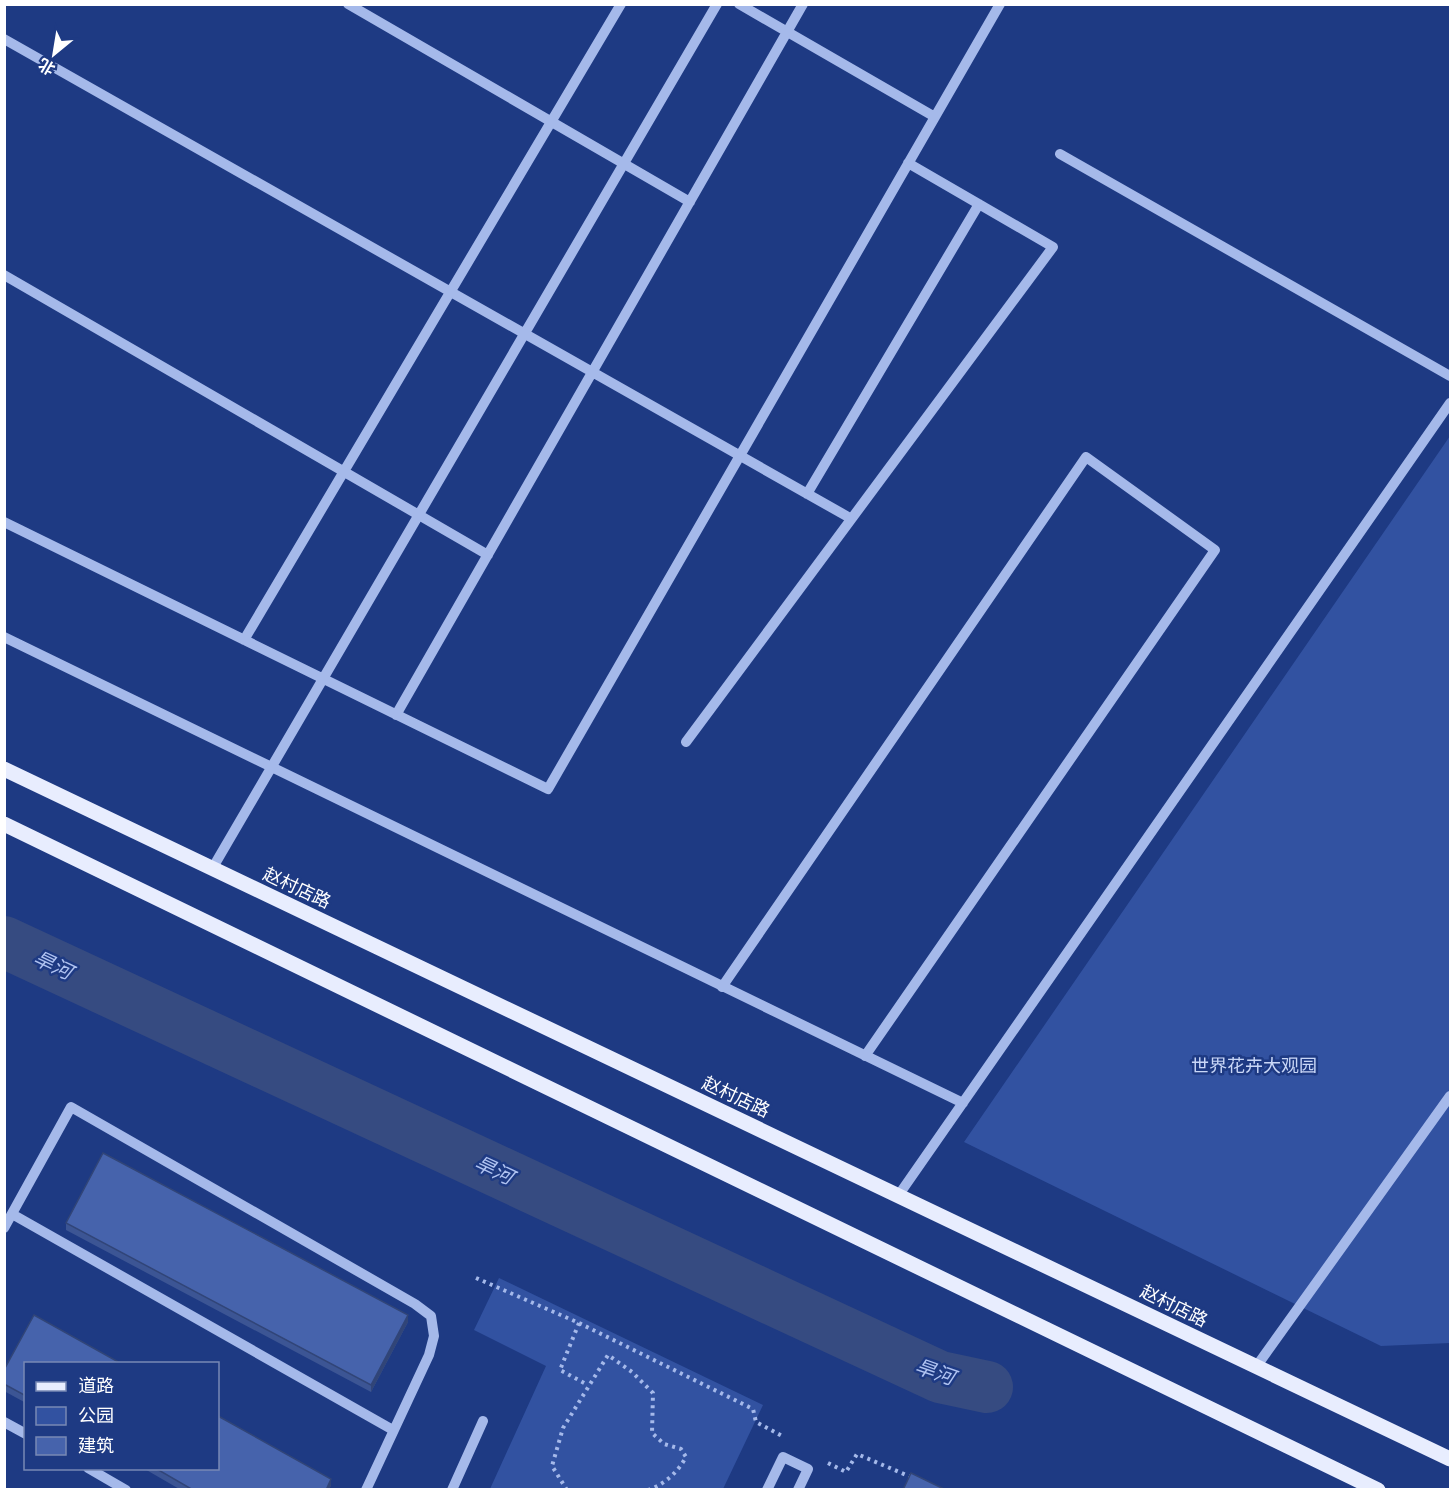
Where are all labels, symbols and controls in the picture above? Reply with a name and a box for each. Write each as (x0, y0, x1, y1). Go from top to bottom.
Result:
north arrow (24, 24, 84, 84)
text: 北 (35, 54, 58, 80)
street label: 赵村店路 (260, 862, 335, 913)
water label: 旱河 (29, 945, 80, 987)
park label: 世界花卉大观园 (1191, 1054, 1317, 1077)
street label: 赵村店路 (699, 1071, 774, 1122)
water label: 旱河 (470, 1150, 521, 1192)
street label: 赵村店路 (1137, 1279, 1212, 1332)
water label: 旱河 (912, 1353, 962, 1392)
legend (24, 1362, 219, 1470)
text: 道路 (78, 1374, 114, 1397)
text: 公园 (78, 1404, 114, 1427)
text: 建筑 (78, 1434, 114, 1457)

